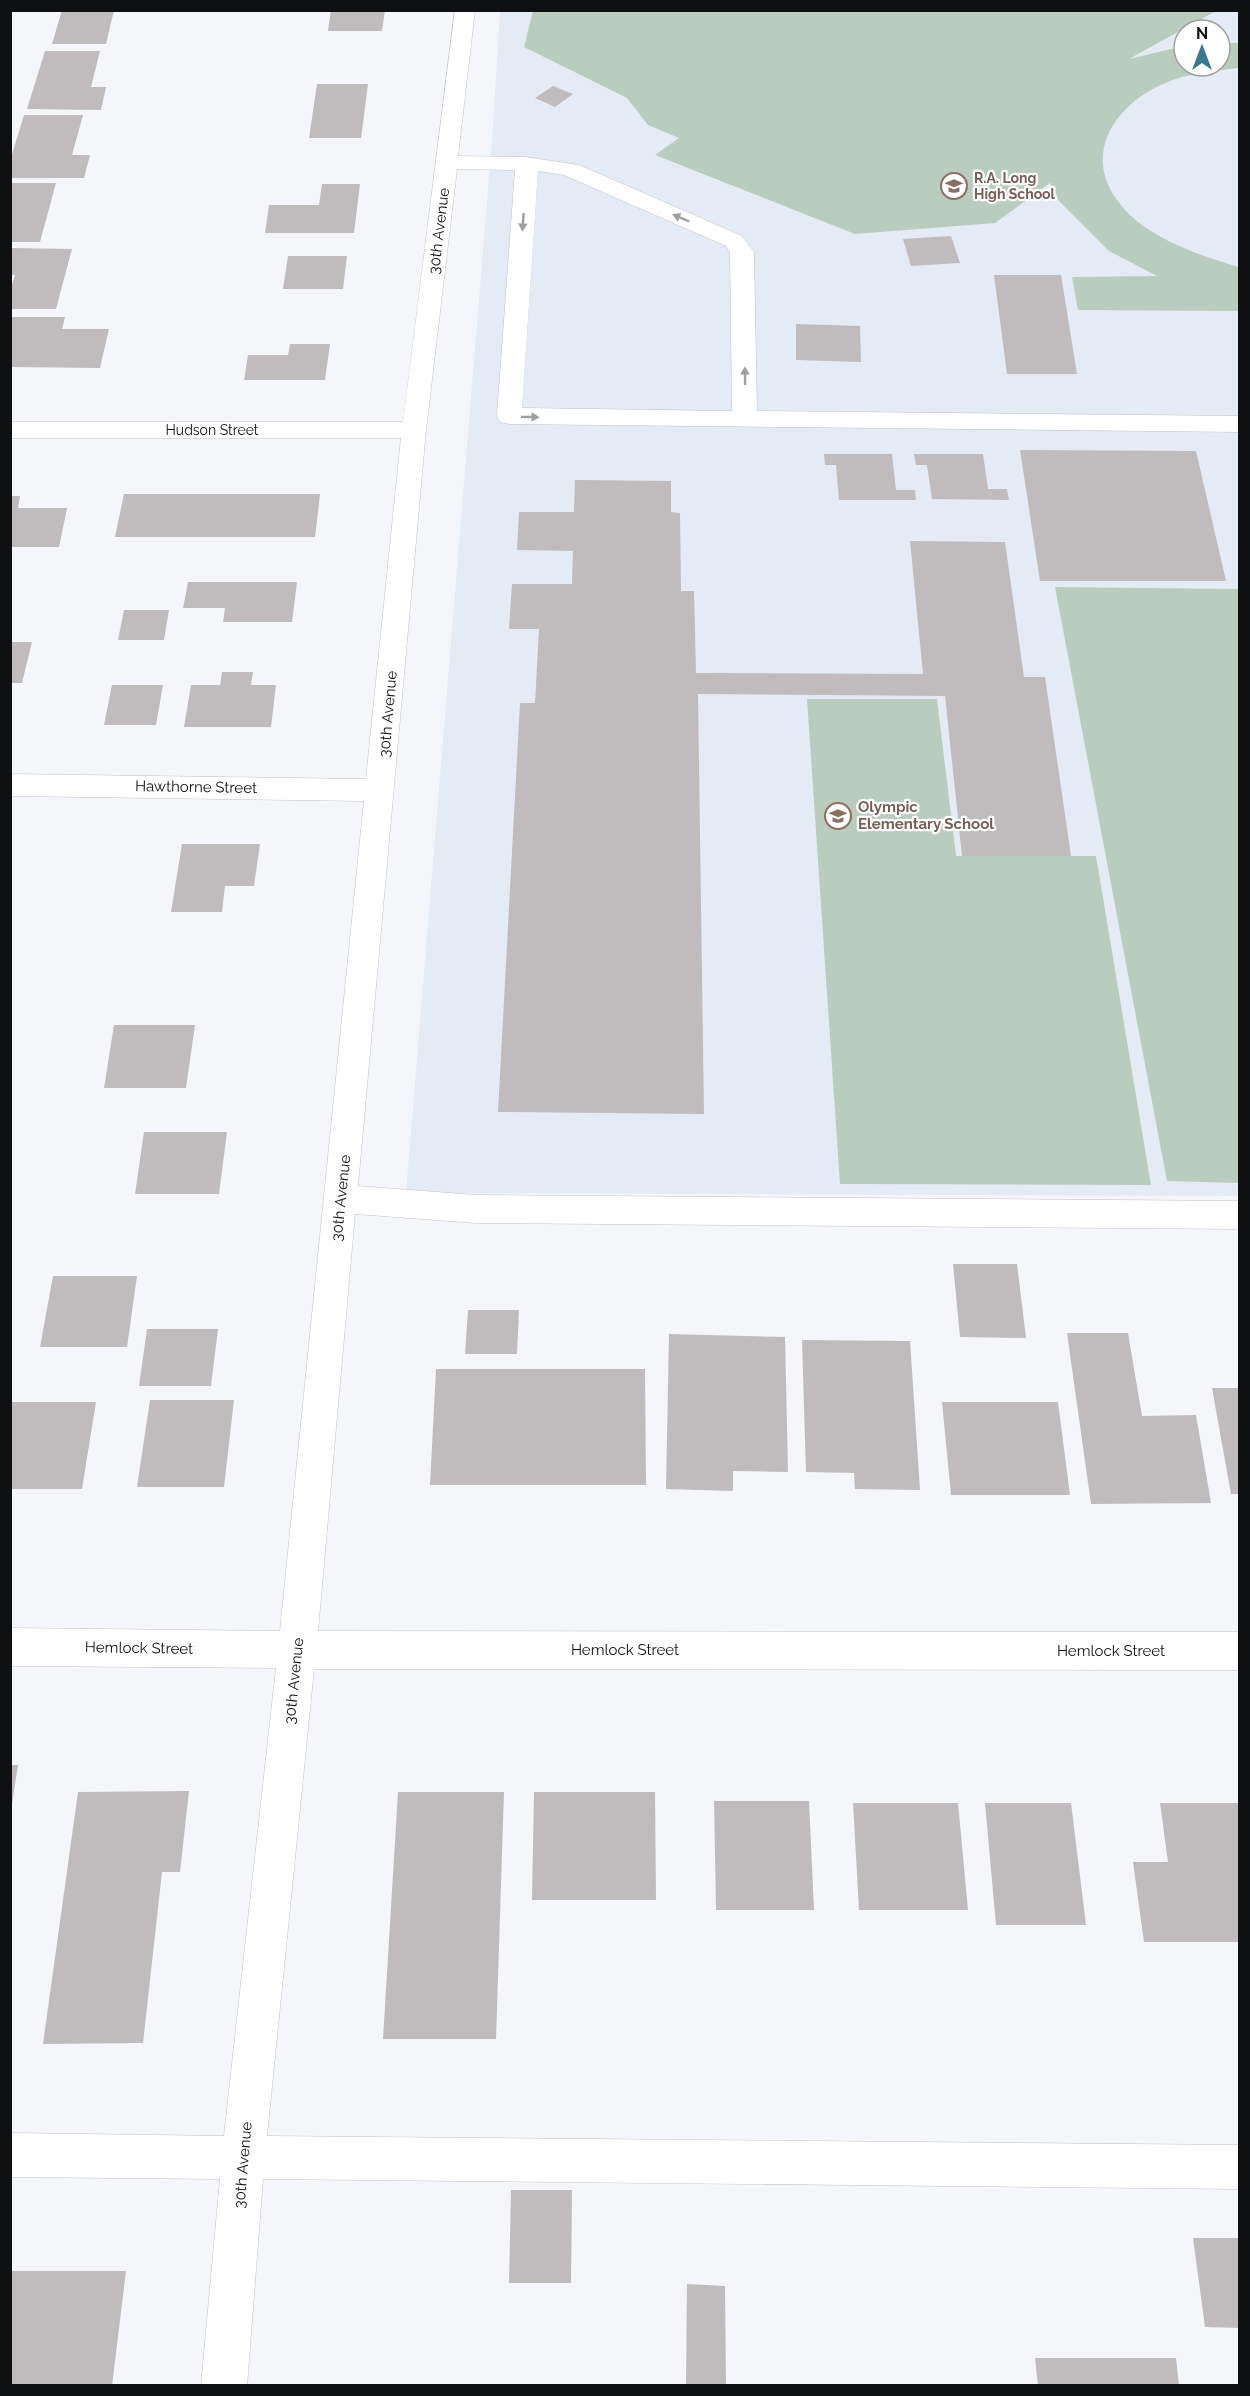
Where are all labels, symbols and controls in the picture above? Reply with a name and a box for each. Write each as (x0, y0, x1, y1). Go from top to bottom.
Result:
north arrow (1172, 18, 1232, 78)
text: N (1196, 24, 1208, 43)
place label: R.A. Long High School (974, 170, 1056, 202)
school or university icon: R.A. Long High School (939, 171, 969, 201)
street label: 30th Avenue (425, 187, 453, 275)
one-way arrow (518, 213, 527, 232)
one-way arrow (672, 213, 690, 222)
one-way arrow (740, 366, 749, 385)
one-way arrow (521, 412, 540, 422)
street label: Hudson Street (166, 422, 259, 438)
street label: 30th Avenue (375, 670, 401, 758)
street label: Hawthorne Street (135, 777, 257, 797)
place label: Olympic Elementary School (858, 798, 994, 833)
school or university icon: Olympic Elementary School (823, 801, 853, 831)
street label: 30th Avenue (328, 1154, 355, 1242)
street label: 30th Avenue (281, 1637, 308, 1725)
street label: Hemlock Street (85, 1638, 193, 1658)
street label: Hemlock Street (571, 1641, 679, 1659)
street label: Hemlock Street (1057, 1642, 1165, 1660)
street label: 30th Avenue (230, 2121, 256, 2209)

